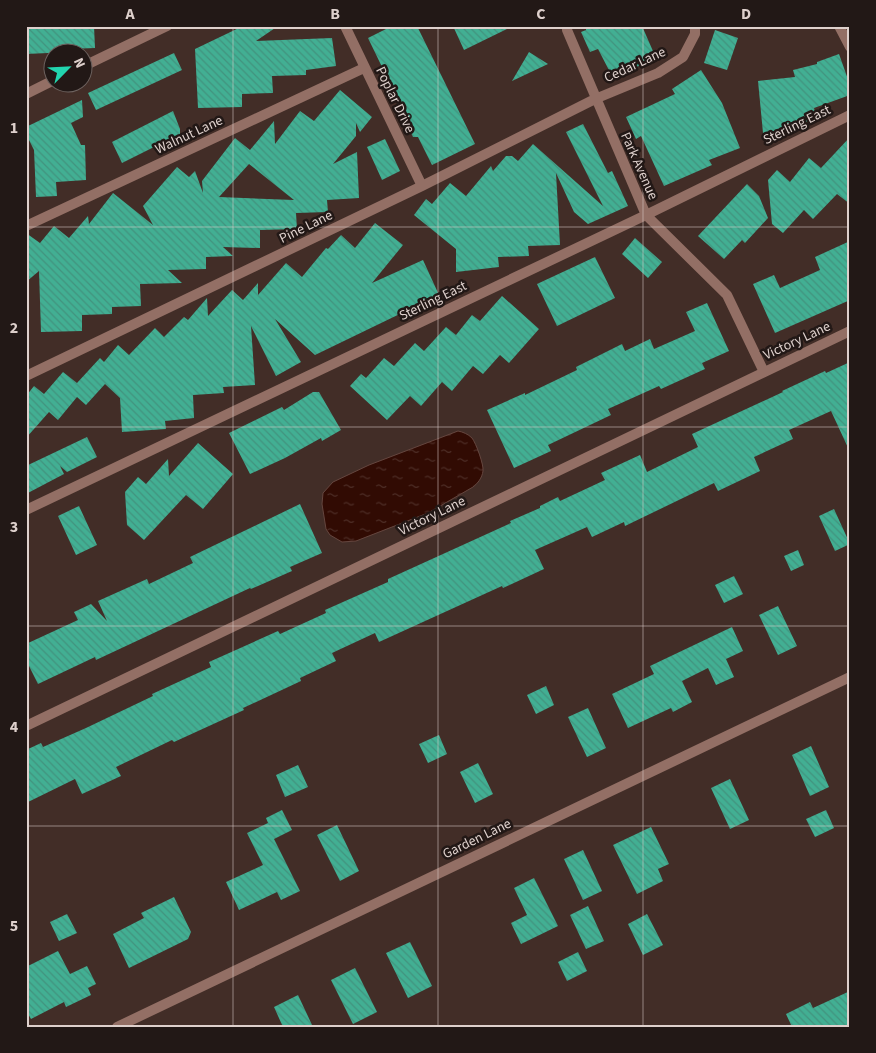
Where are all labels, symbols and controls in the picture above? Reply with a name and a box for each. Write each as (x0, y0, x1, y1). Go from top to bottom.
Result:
text: A (124, 3, 135, 25)
text: B (330, 3, 340, 25)
text: C (536, 3, 546, 25)
text: D (741, 3, 751, 25)
north arrow (42, 42, 92, 92)
street label: Cedar Lane (601, 42, 669, 88)
text: N (68, 55, 90, 71)
street label: Poplar Drive (370, 63, 420, 137)
street label: Sterling East (760, 100, 834, 150)
street label: Walnut Lane (152, 111, 226, 159)
text: 1 (10, 117, 18, 139)
street label: Park Avenue (615, 129, 663, 203)
street label: Pine Lane (276, 205, 336, 249)
street label: Sterling East (396, 276, 470, 326)
text: 2 (10, 317, 18, 339)
street label: Victory Lane (760, 317, 834, 365)
street label: Victory Lane (395, 491, 469, 541)
text: 3 (10, 516, 18, 538)
text: 4 (10, 716, 19, 738)
street label: Garden Lane (439, 814, 515, 864)
text: 5 (10, 915, 18, 937)

